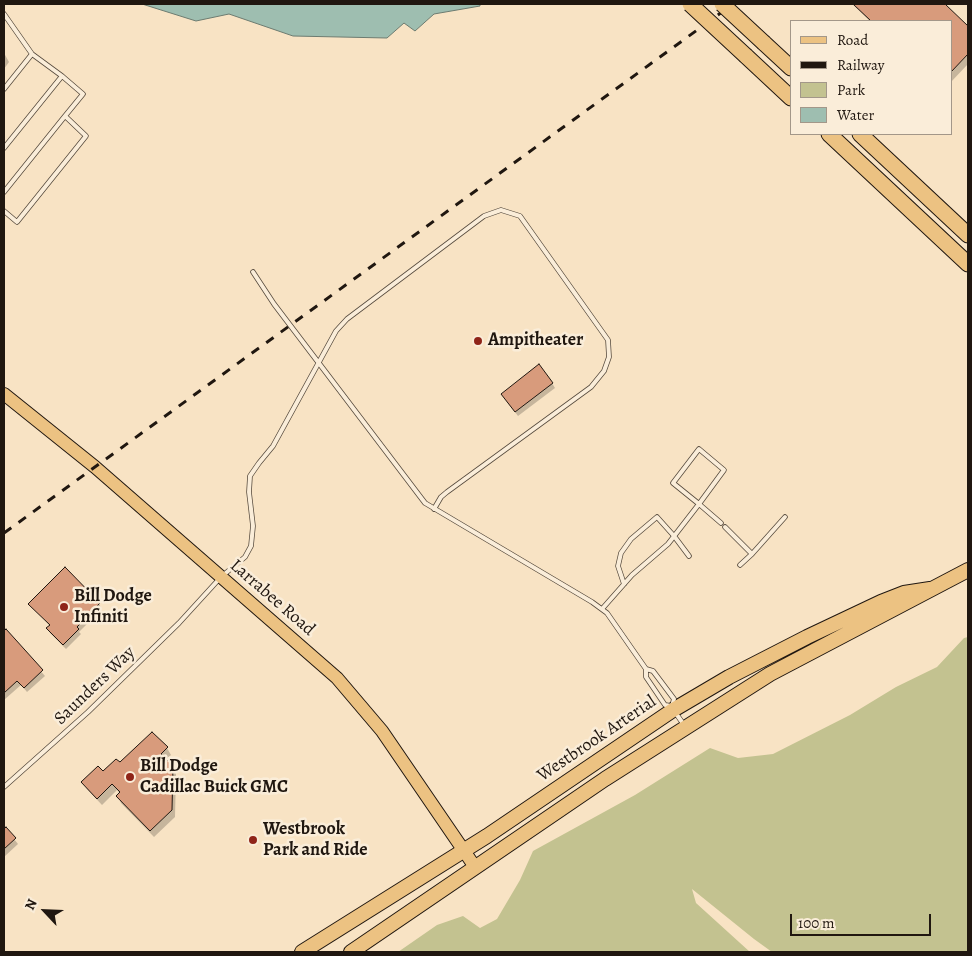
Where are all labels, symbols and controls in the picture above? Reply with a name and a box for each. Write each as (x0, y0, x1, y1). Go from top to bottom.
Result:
legend (790, 20, 952, 135)
text: Road (837, 30, 868, 50)
text: Railway (837, 55, 884, 75)
text: Park (837, 80, 865, 100)
text: Water (837, 105, 874, 125)
place label: Ampitheater (488, 330, 583, 352)
marker: Ampitheater (472, 335, 484, 347)
street label: Larrabee Road (225, 555, 319, 641)
place label: Bill Dodge Infiniti (74, 586, 152, 628)
marker: Bill Dodge Infiniti (58, 601, 70, 613)
street label: Saunders Way (50, 642, 140, 730)
street label: Westbrook Arterial (533, 691, 661, 787)
place label: Bill Dodge Cadillac Buick GMC (140, 756, 288, 799)
marker: Bill Dodge Cadillac Buick GMC (124, 771, 136, 783)
place label: Westbrook Park and Ride (263, 819, 368, 862)
marker: Westbrook Park and Ride (247, 834, 259, 846)
north arrow (20, 886, 70, 936)
text: N (20, 896, 42, 913)
scale bar (792, 904, 933, 936)
text: 100 m (798, 913, 835, 933)

